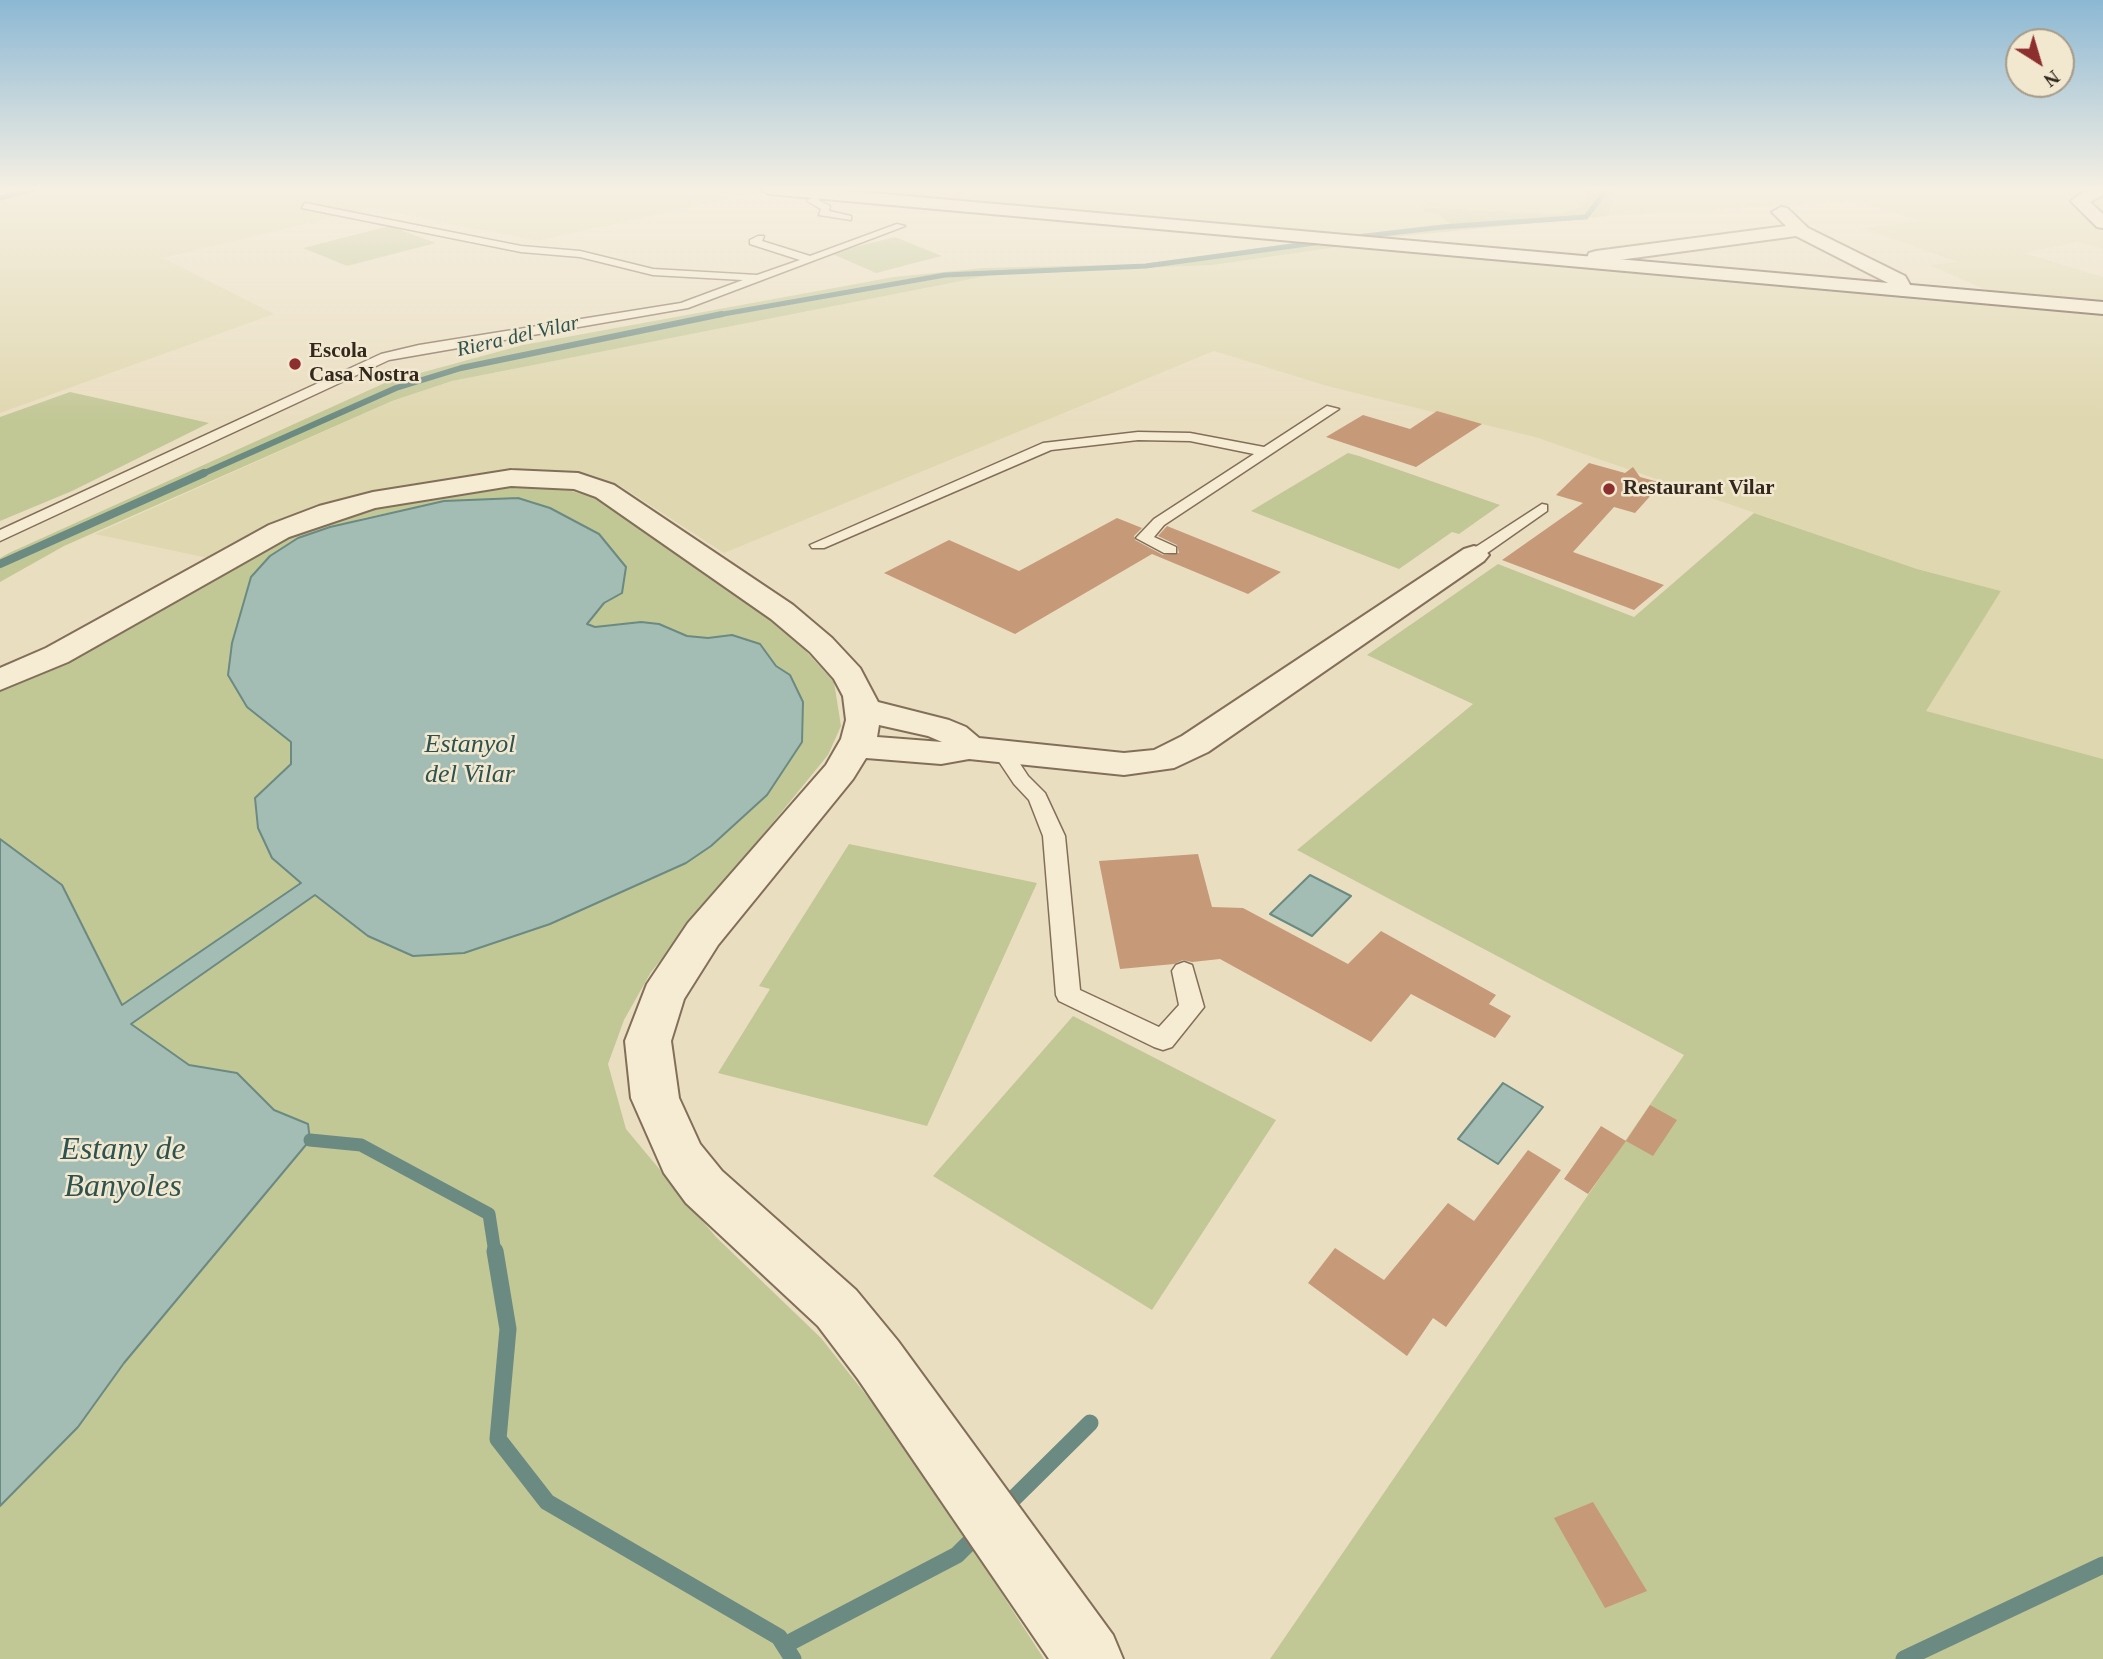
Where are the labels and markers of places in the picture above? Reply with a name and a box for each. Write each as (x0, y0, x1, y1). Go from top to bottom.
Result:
place label: Escola Casa Nostra (309, 339, 419, 389)
marker: Escola Casa Nostra (287, 356, 303, 372)
place label: Restaurant Vilar (1623, 476, 1774, 502)
marker: Restaurant Vilar (1601, 481, 1617, 497)

